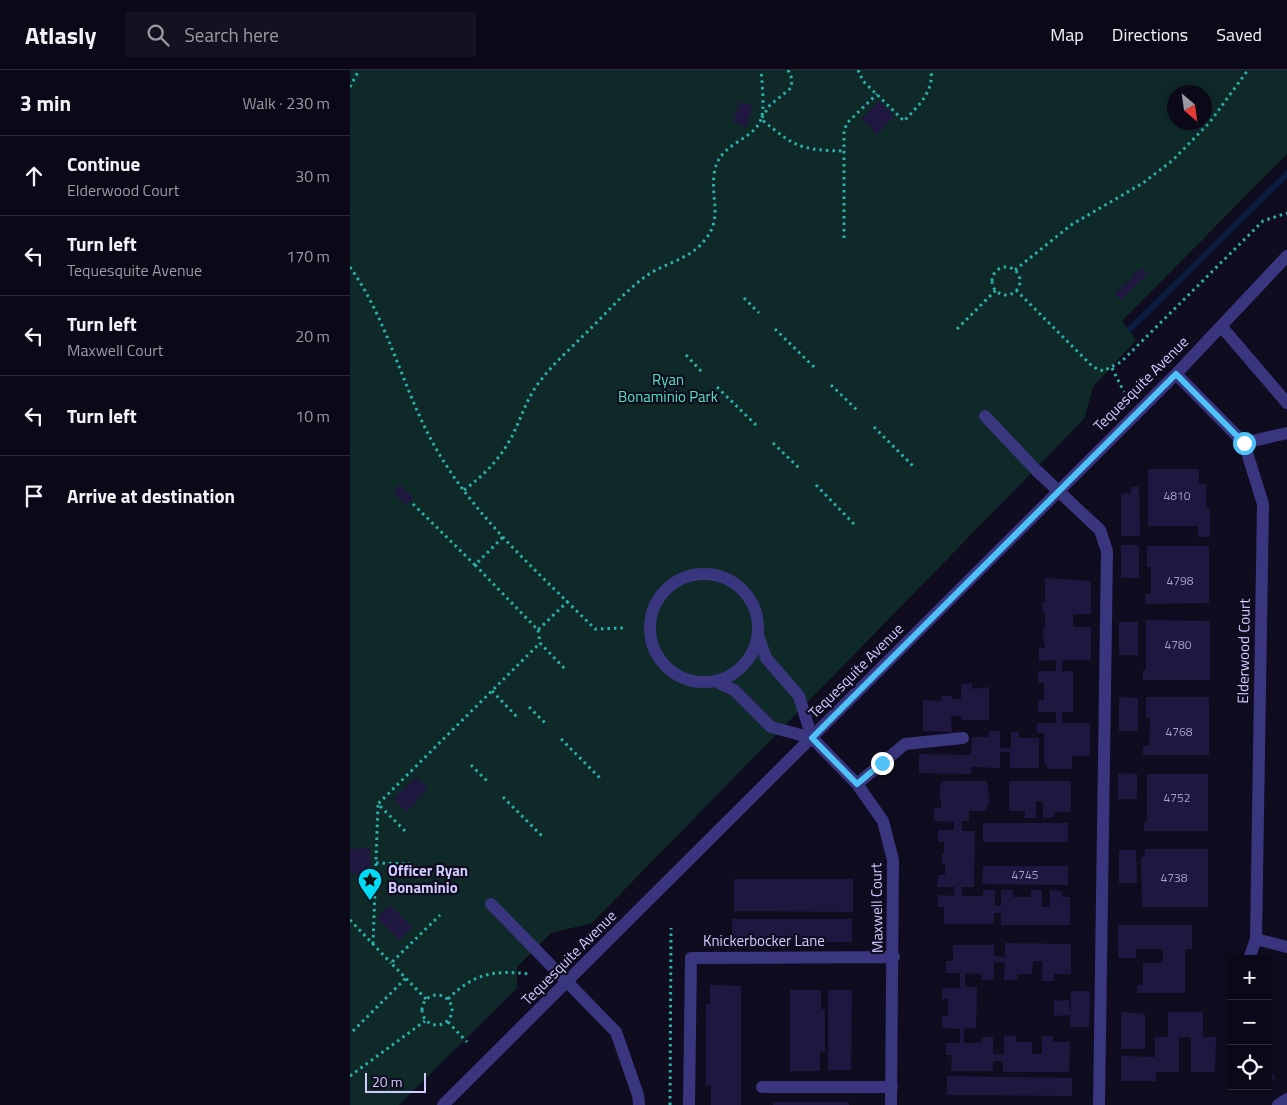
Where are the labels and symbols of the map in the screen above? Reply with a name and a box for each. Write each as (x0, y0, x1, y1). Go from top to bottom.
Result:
north arrow (1167, 85, 1212, 130)
street label: Tequesquite Avenue (1088, 331, 1194, 437)
park label: Ryan Bonaminio Park (618, 368, 718, 408)
route start (1233, 432, 1256, 455)
house number: 4810 (1164, 486, 1191, 505)
house number: 4798 (1167, 571, 1194, 590)
street label: Elderwood Court (1231, 597, 1256, 704)
street label: Tequesquite Avenue (803, 618, 909, 724)
house number: 4780 (1165, 635, 1192, 654)
house number: 4768 (1166, 722, 1193, 741)
route end (871, 752, 894, 775)
house number: 4752 (1164, 788, 1190, 807)
place label: Officer Ryan Bonaminio (388, 859, 468, 899)
street label: Maxwell Court (864, 862, 889, 953)
house number: 4745 (1012, 865, 1039, 884)
place icon: Officer Ryan Bonaminio (357, 867, 383, 901)
house number: 4738 (1161, 868, 1188, 887)
street label: Tequesquite Avenue (516, 905, 622, 1011)
street label: Knickerbocker Lane (703, 929, 825, 952)
scale bar (365, 1070, 426, 1093)

